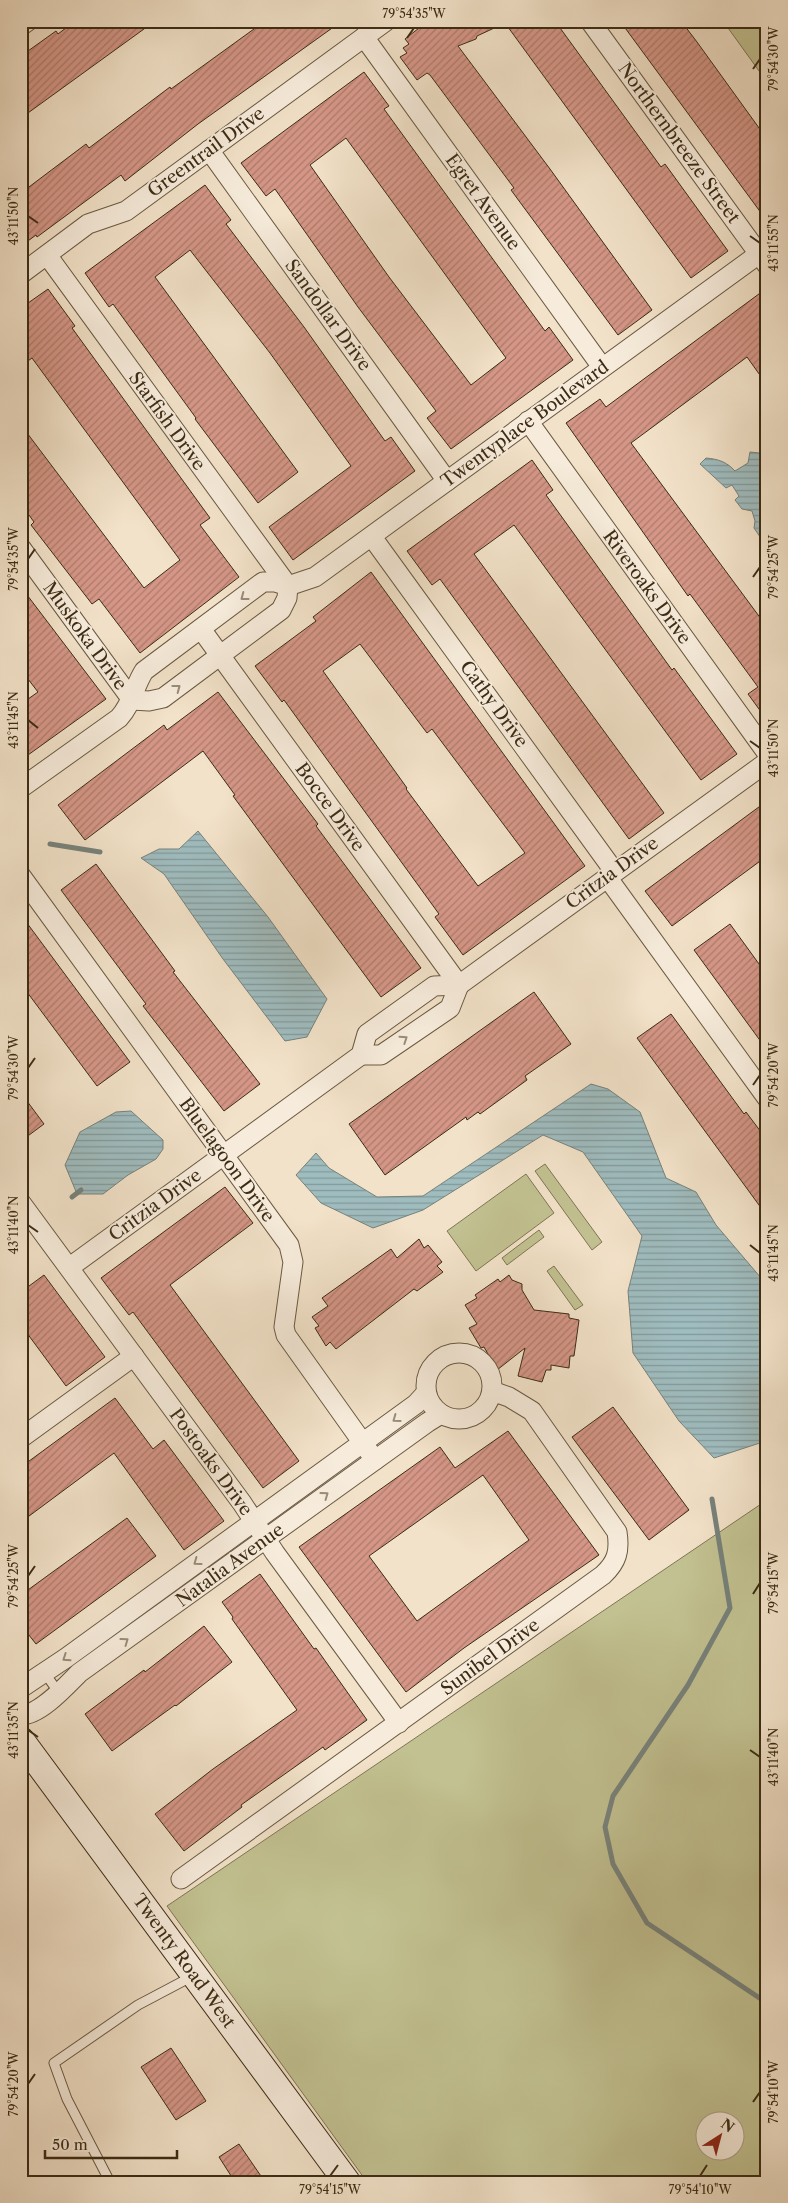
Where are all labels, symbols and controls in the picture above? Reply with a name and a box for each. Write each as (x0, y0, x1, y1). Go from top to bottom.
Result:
text: 79°54'35"W (382, 6, 447, 21)
text: 79°54'30"W (766, 26, 781, 91)
street label: Northernbreeze Street (613, 58, 745, 228)
street label: Greentrail Drive (143, 102, 269, 202)
street label: Egret Avenue (441, 150, 525, 254)
text: 43°11'50"N (6, 187, 21, 245)
text: 43°11'55"N (766, 214, 781, 272)
street label: Sandollar Drive (280, 255, 376, 375)
street label: Twentyplace Boulevard (437, 356, 613, 492)
street label: Starfish Drive (124, 368, 210, 474)
text: 79°54'35"W (6, 526, 21, 591)
street label: Riveroaks Drive (598, 526, 696, 648)
text: 79°54'25"W (766, 534, 781, 599)
street label: Muskoka Drive (38, 578, 132, 694)
one-way arrow (241, 591, 250, 599)
street label: Cathy Drive (455, 656, 533, 752)
one-way arrow (171, 685, 181, 694)
text: 43°11'45"N (6, 691, 21, 749)
text: 43°11'50"N (766, 719, 781, 777)
street label: Bocce Drive (290, 758, 370, 856)
street label: Critzia Drive (561, 832, 663, 914)
text: 79°54'30"W (6, 1035, 21, 1100)
one-way arrow (399, 1036, 408, 1045)
text: 79°54'20"W (766, 1042, 781, 1107)
street label: Bluelagoon Drive (175, 1094, 279, 1226)
street label: Critzia Drive (104, 1164, 206, 1246)
text: 43°11'40"N (6, 1196, 21, 1254)
text: 43°11'45"N (766, 1224, 781, 1282)
street label: Postoaks Drive (165, 1404, 257, 1520)
one-way arrow (392, 1413, 402, 1422)
one-way arrow (320, 1492, 329, 1502)
street label: Natalia Avenue (172, 1519, 288, 1611)
text: 79°54'25"W (6, 1543, 21, 1608)
text: 79°54'15"W (766, 1551, 781, 1614)
one-way arrow (194, 1557, 203, 1565)
street label: Sunibel Drive (436, 1614, 544, 1700)
one-way arrow (119, 1638, 128, 1647)
one-way arrow (62, 1652, 72, 1661)
text: 43°11'35"N (6, 1701, 21, 1759)
text: 43°11'40"N (766, 1728, 781, 1786)
street label: Twenty Road West (128, 1890, 240, 2033)
text: 79°54'20"W (6, 2051, 21, 2116)
text: 79°54'10"W (766, 2060, 781, 2124)
north arrow (696, 2110, 746, 2160)
text: N (717, 2115, 738, 2136)
scale bar (45, 2128, 178, 2160)
text: 50 m (52, 2135, 88, 2154)
text: 79°54'15"W (299, 2182, 362, 2197)
text: 79°54'10"W (668, 2182, 732, 2197)

